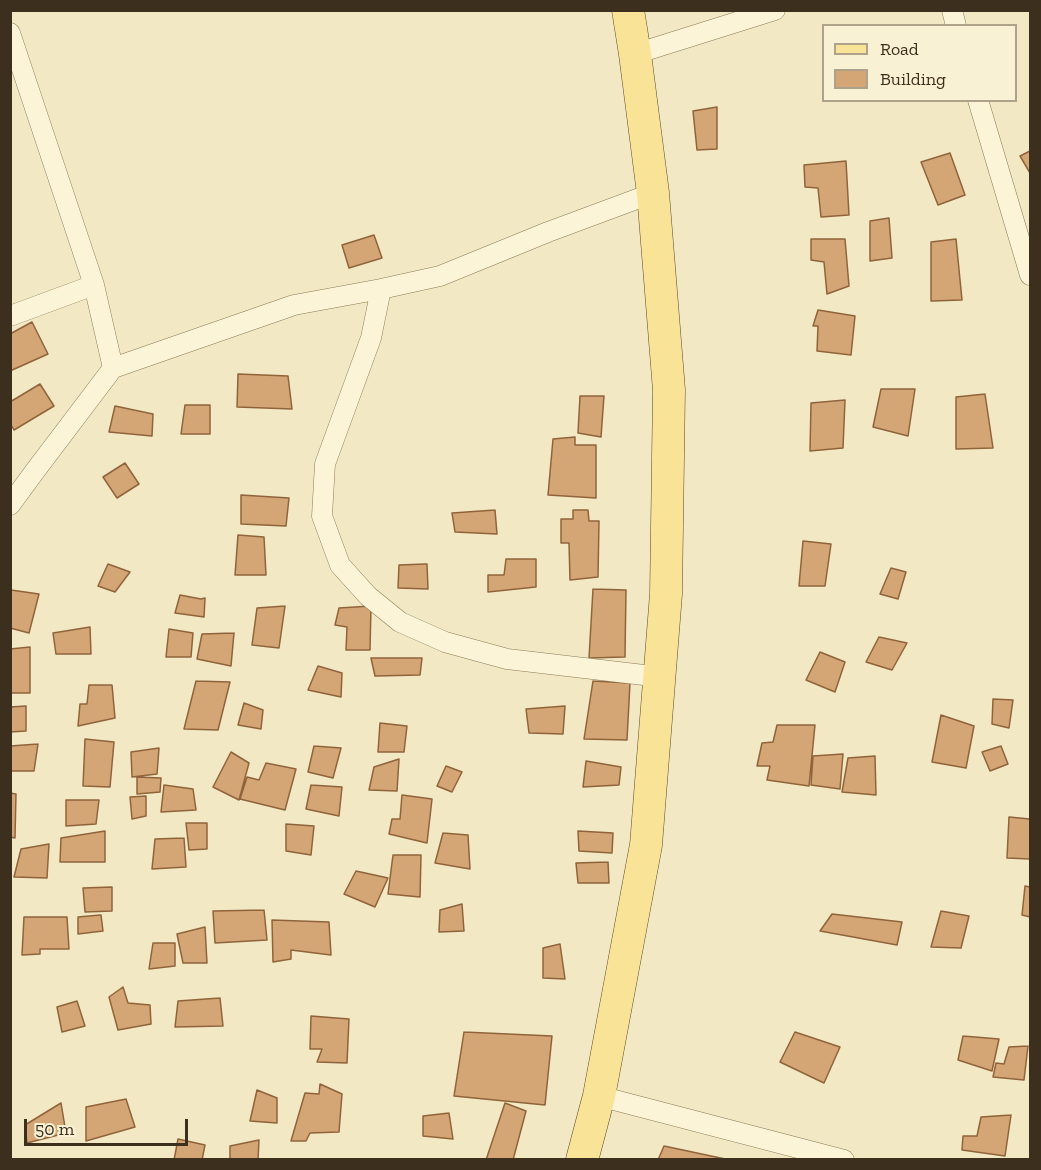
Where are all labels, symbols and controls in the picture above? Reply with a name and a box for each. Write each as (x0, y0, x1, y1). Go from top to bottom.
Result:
legend (822, 24, 1017, 102)
text: Road (880, 38, 919, 60)
text: Building (880, 68, 946, 90)
scale bar (27, 1107, 190, 1145)
text: 50 m (35, 1118, 74, 1140)

